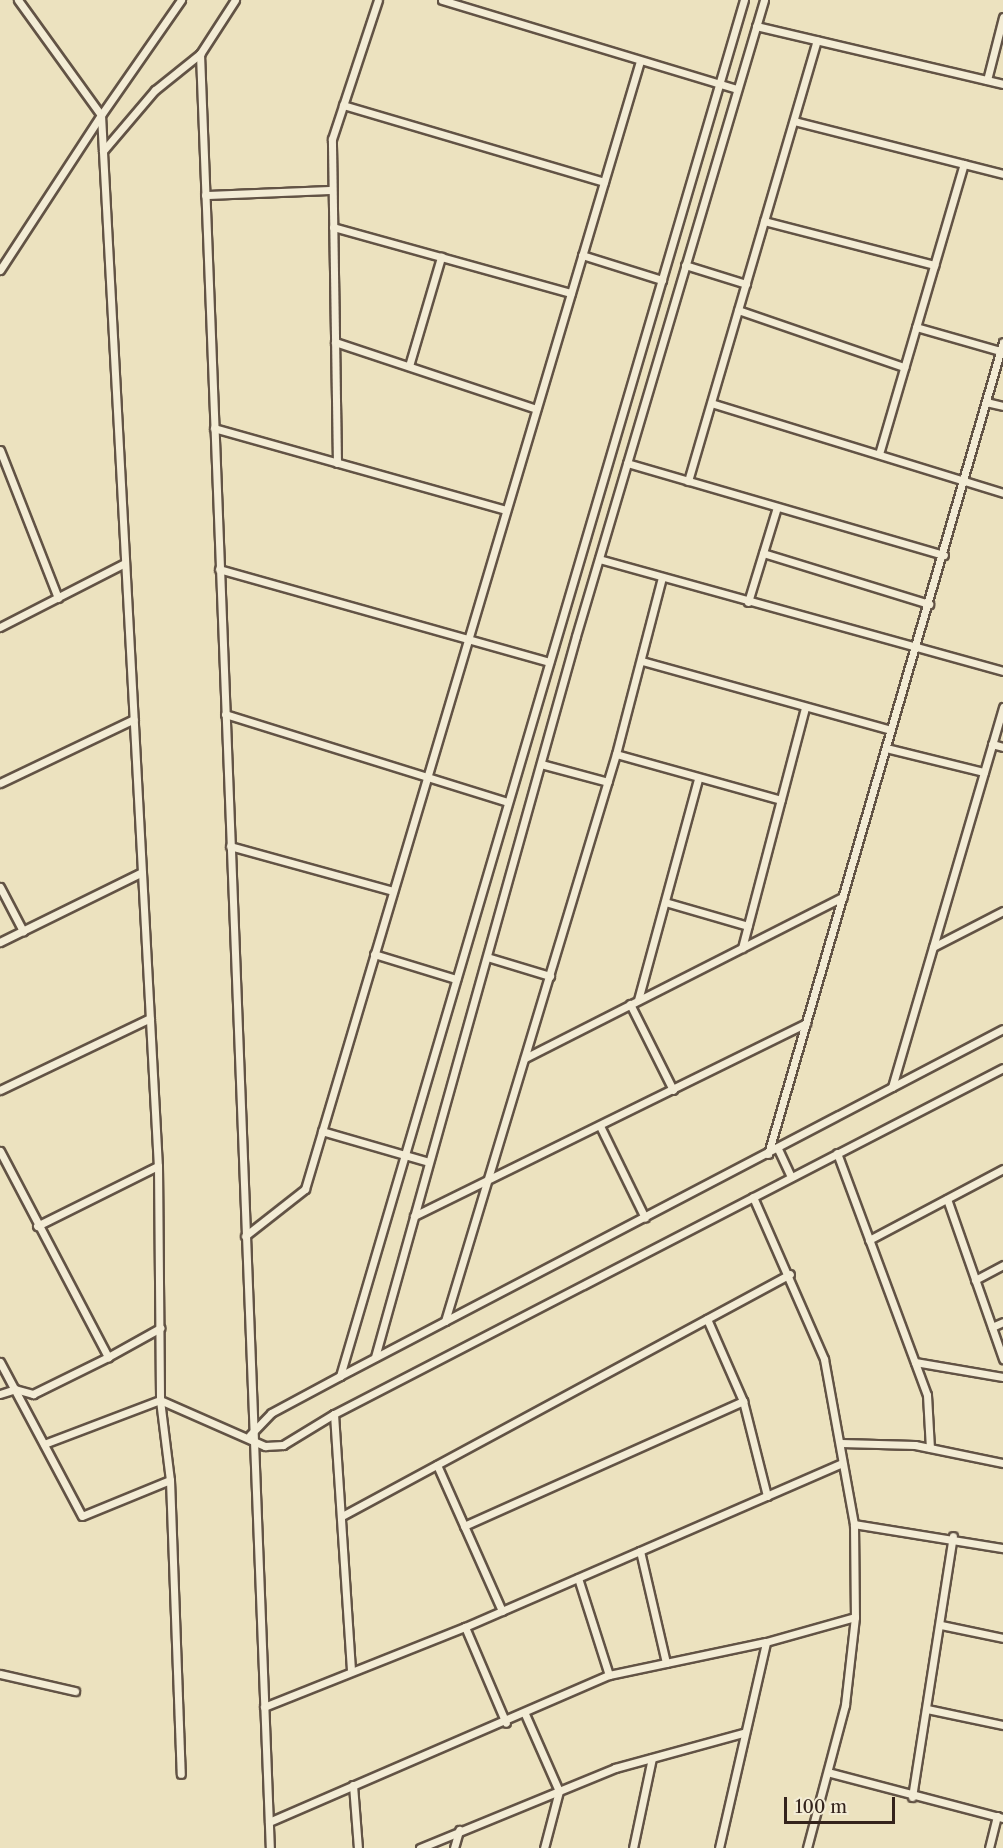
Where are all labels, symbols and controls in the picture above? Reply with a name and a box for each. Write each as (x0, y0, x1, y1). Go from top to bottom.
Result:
scale bar (787, 1785, 898, 1823)
text: 100 m (795, 1796, 847, 1818)

